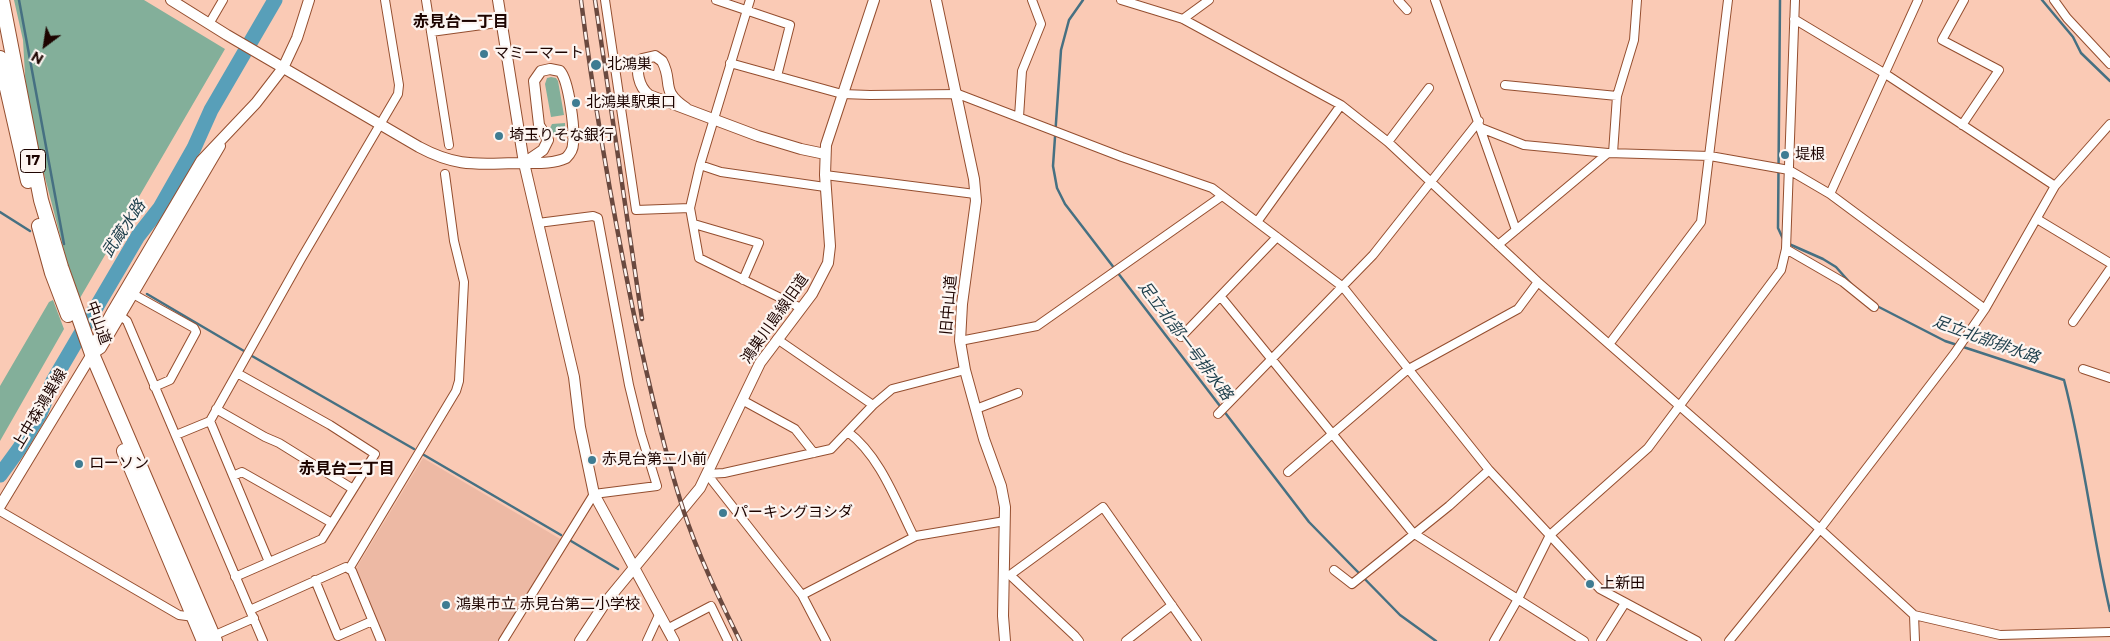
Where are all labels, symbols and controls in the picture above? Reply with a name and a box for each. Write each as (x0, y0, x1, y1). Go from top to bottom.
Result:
district label: 赤見台一丁目 (413, 12, 509, 32)
north arrow (20, 20, 70, 70)
place label: マミーマート (494, 45, 584, 63)
text: N (28, 47, 47, 68)
marker: マミーマート (478, 48, 490, 60)
place label: 北鴻巣 (607, 56, 652, 74)
marker: 北鴻巣 (589, 58, 603, 72)
place label: 北鴻巣駅東口 (586, 94, 676, 112)
marker: 北鴻巣駅東口 (570, 97, 582, 109)
place label: 埼玉りそな銀行 (509, 127, 614, 145)
marker: 埼玉りそな銀行 (493, 130, 505, 142)
place label: 堤根 (1795, 146, 1825, 164)
marker: 堤根 (1779, 149, 1791, 161)
road number: 17 (20, 150, 46, 172)
water label: 武蔵水路 (98, 197, 150, 261)
street label: 鴻巣川島線旧道 (738, 271, 812, 367)
street label: 旧中山道 (937, 274, 961, 336)
water label: 足立北部一号排水路 (1134, 278, 1236, 404)
street label: 中山道 (82, 299, 114, 347)
water label: 足立北部排水路 (1930, 312, 2042, 368)
street label: 上中森鴻巣線 (9, 366, 71, 452)
place label: 赤見台第二小前 (602, 451, 707, 469)
marker: 赤見台第二小前 (586, 454, 598, 466)
place label: ローソン (89, 455, 149, 473)
marker: ローソン (73, 458, 85, 470)
district label: 赤見台二丁目 (299, 459, 395, 479)
place label: パーキングヨシダ (733, 504, 853, 522)
marker: パーキングヨシダ (717, 507, 729, 519)
place label: 上新田 (1600, 575, 1645, 593)
marker: 上新田 (1584, 578, 1596, 590)
place label: 鴻巣市立 赤見台第二小学校 (456, 596, 640, 614)
marker: 鴻巣市立 赤見台第二小学校 (440, 599, 452, 611)

